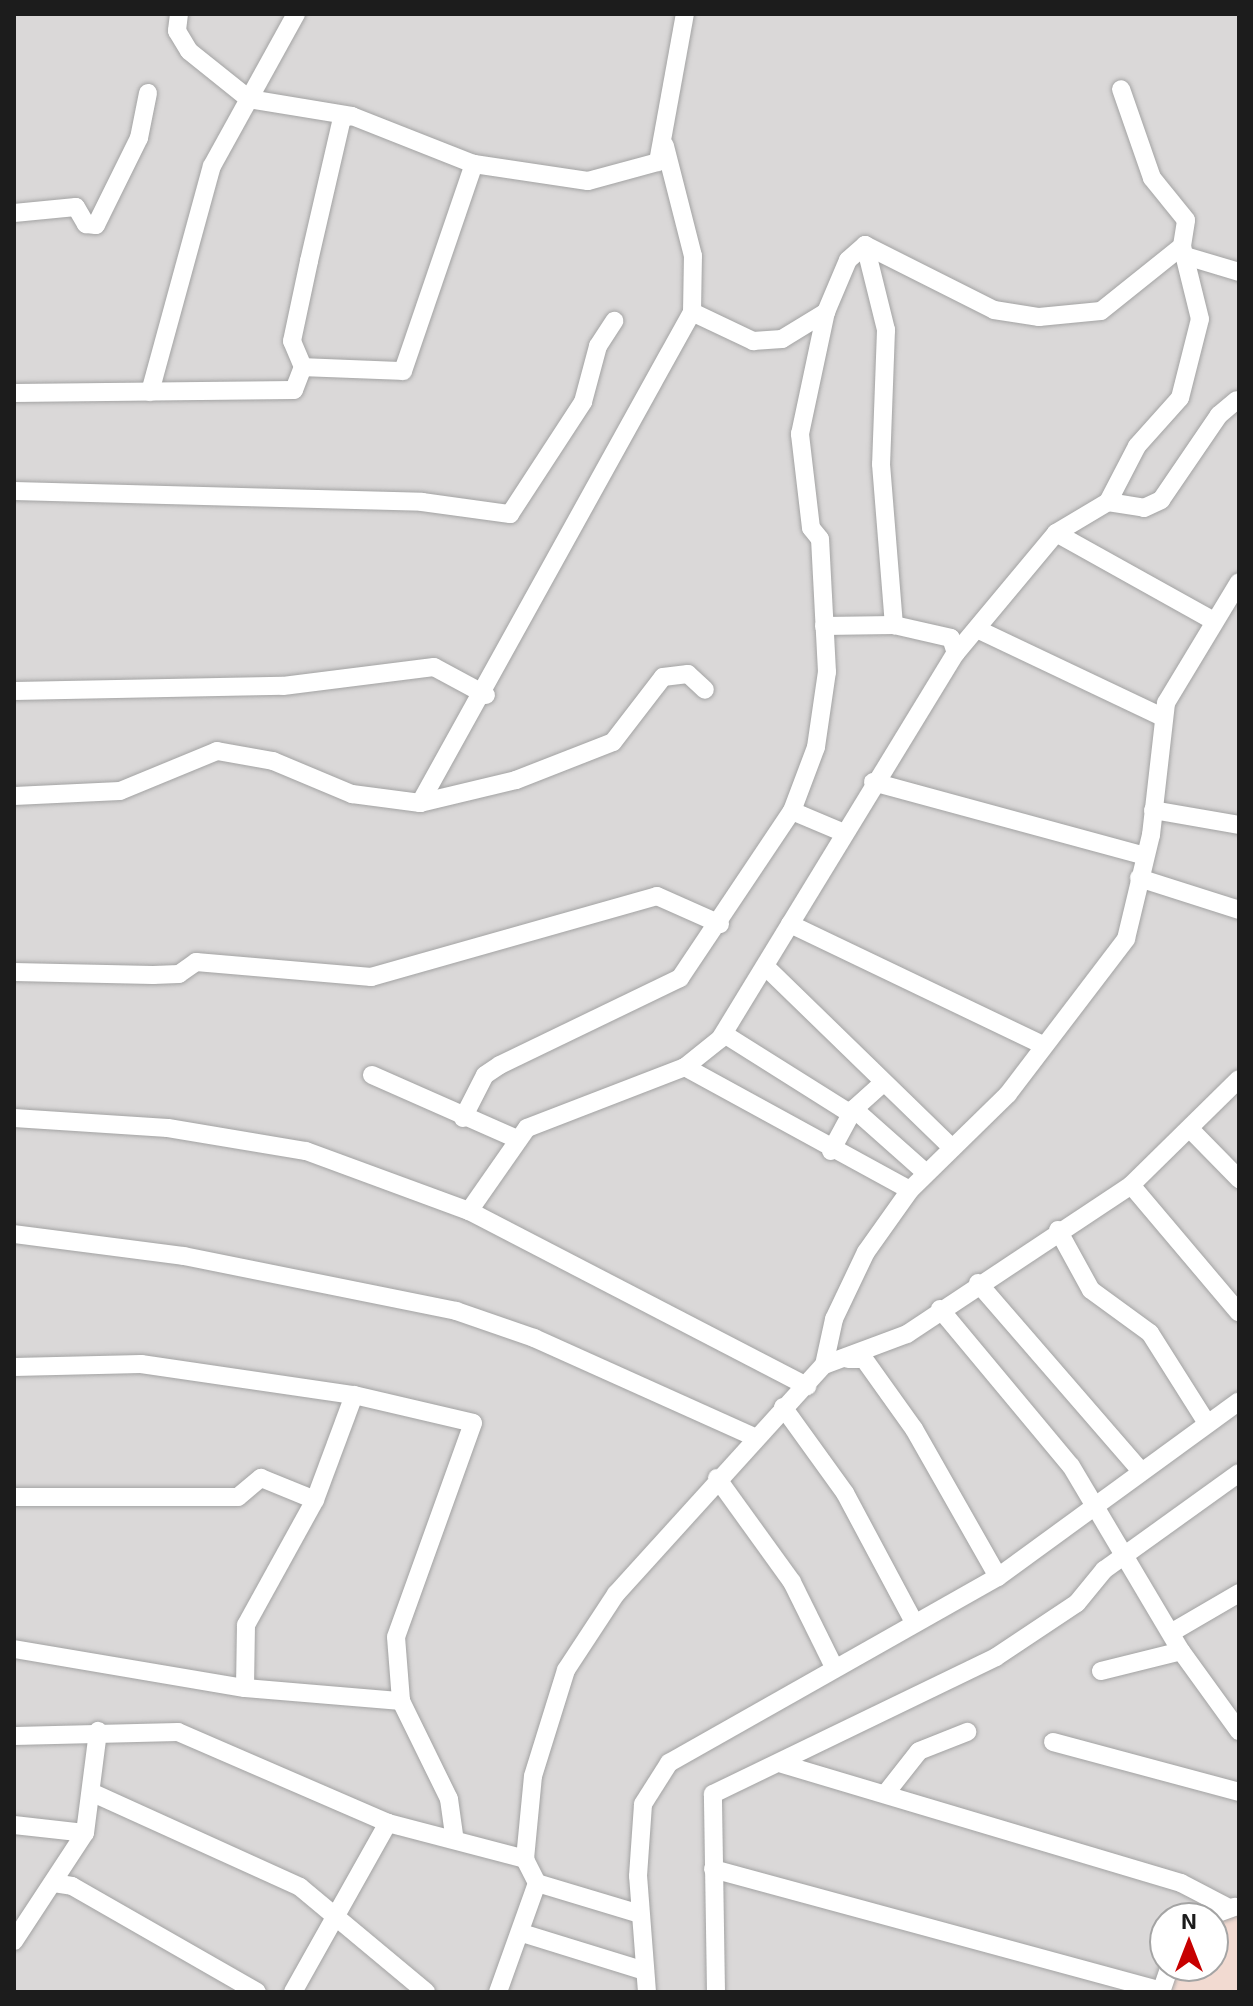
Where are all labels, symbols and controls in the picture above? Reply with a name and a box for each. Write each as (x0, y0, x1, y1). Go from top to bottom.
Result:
north arrow (1149, 1902, 1229, 1982)
text: N (1181, 1907, 1197, 1933)

